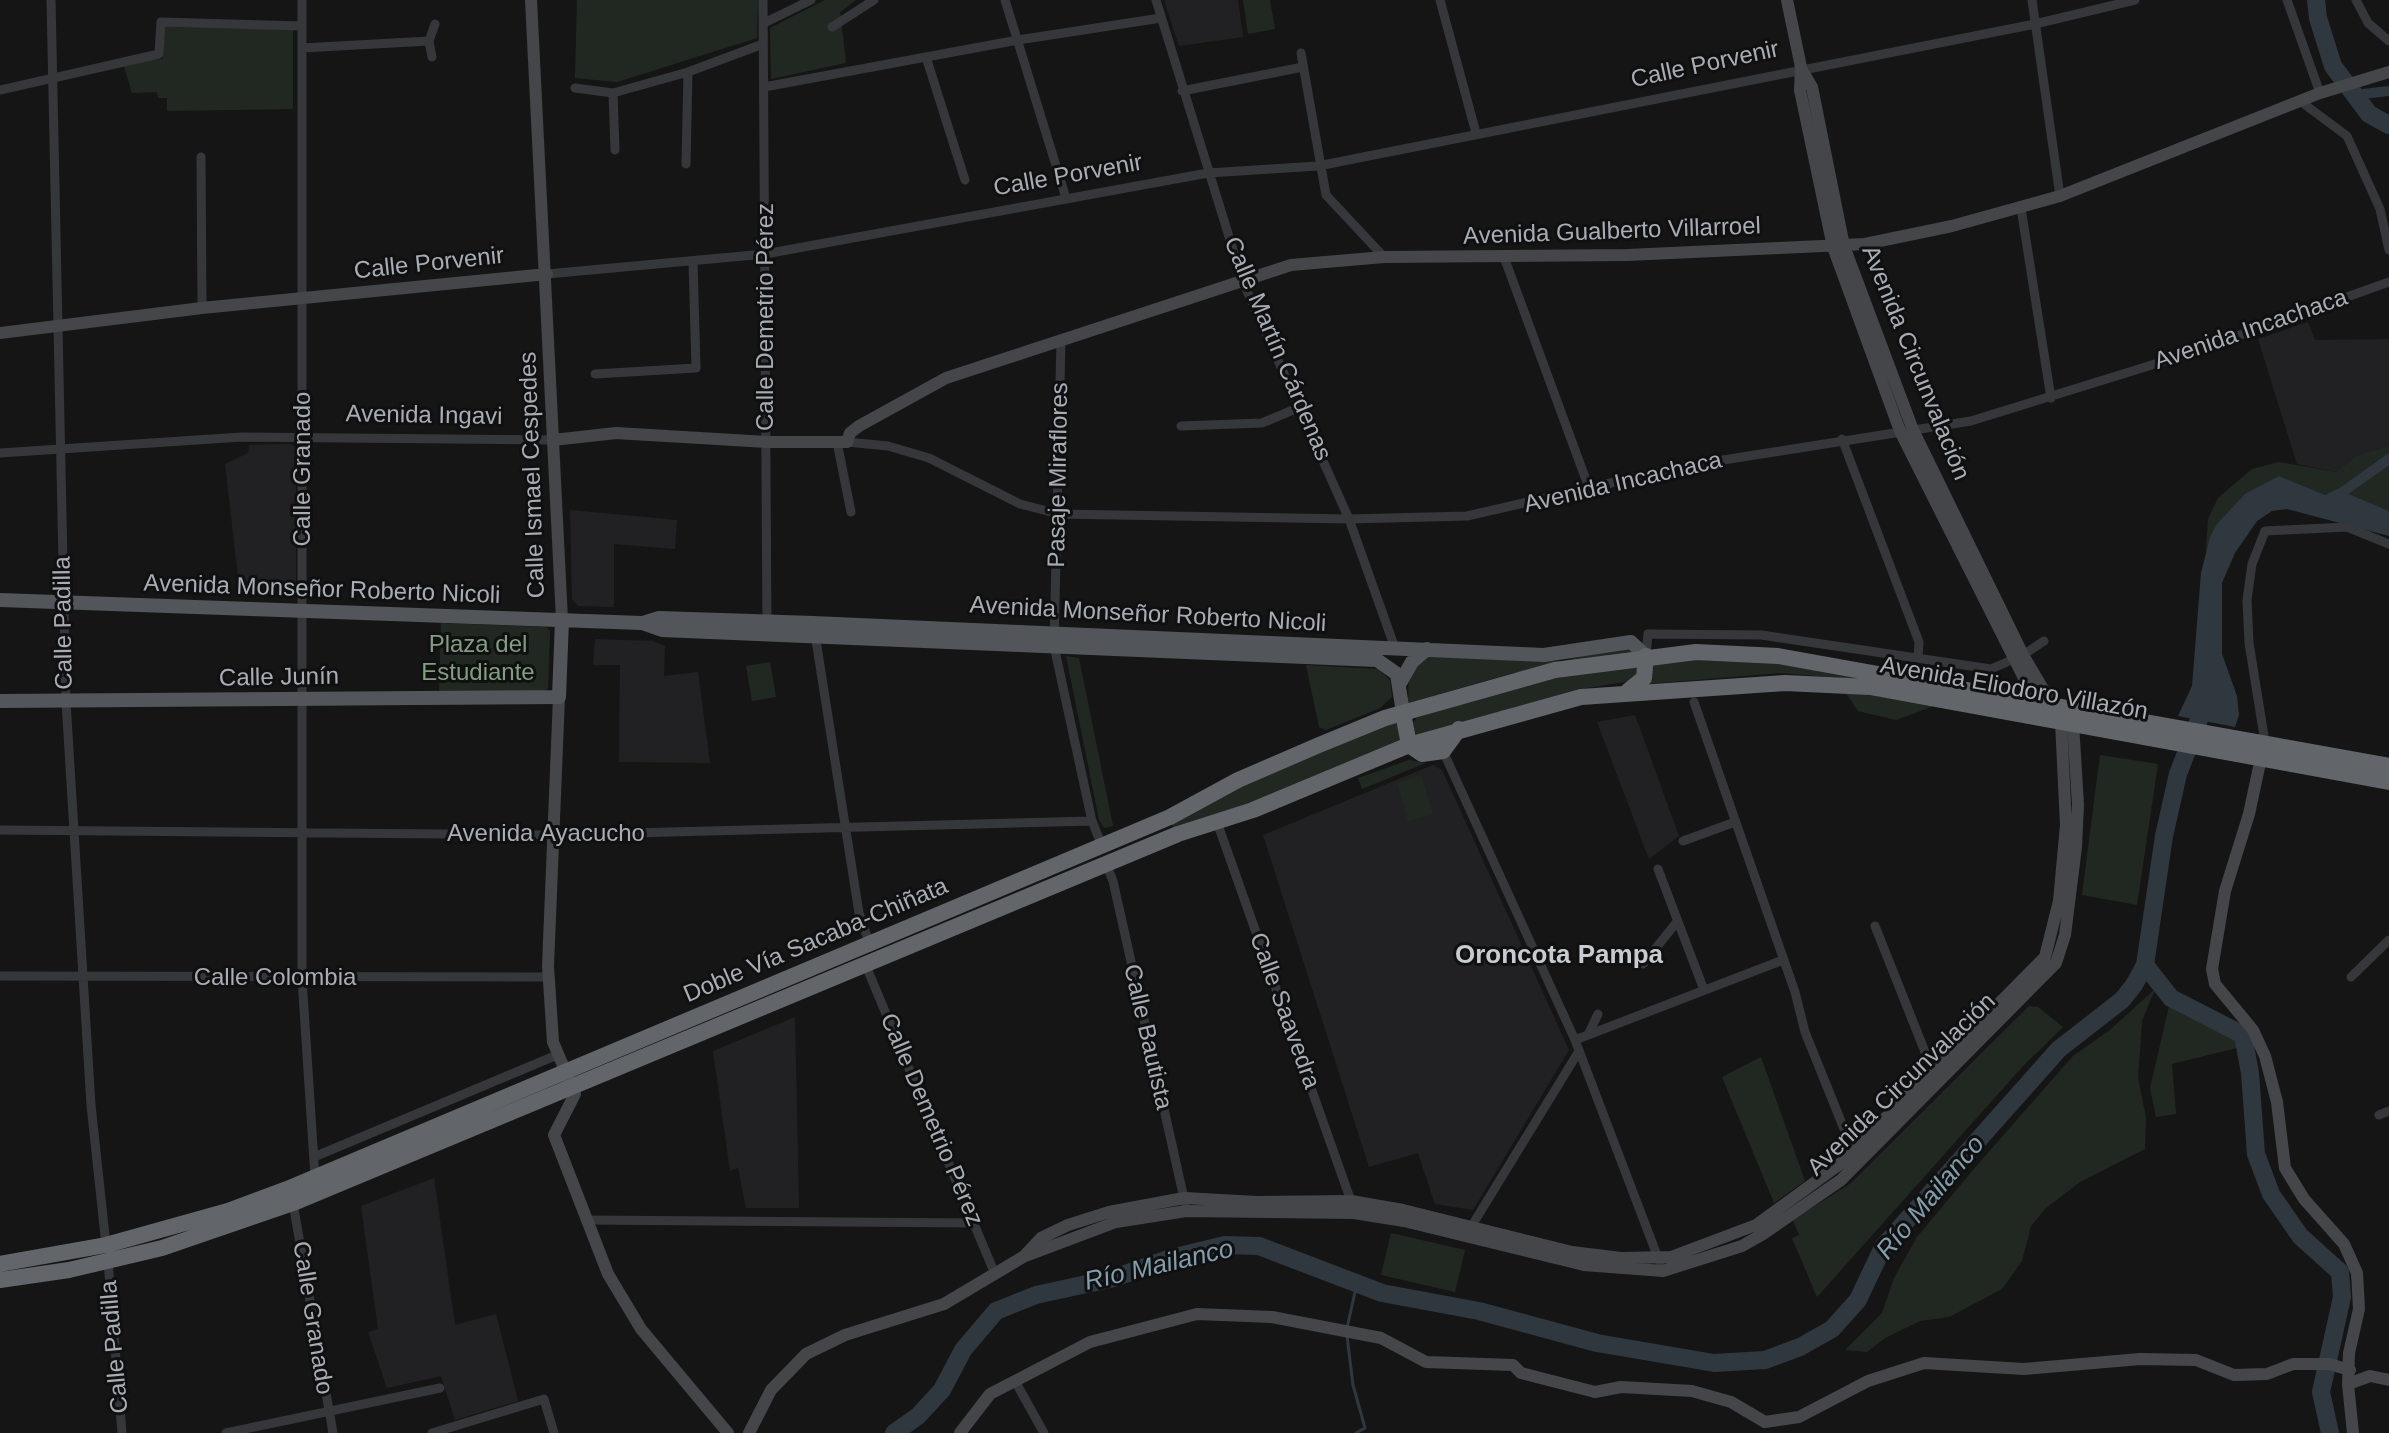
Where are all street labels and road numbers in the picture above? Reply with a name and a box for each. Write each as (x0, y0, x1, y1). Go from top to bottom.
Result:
street label: Calle Porvenir (1628, 35, 1782, 95)
street label: Calle Porvenir (991, 149, 1145, 203)
street label: Calle Demetrio Pérez (752, 203, 780, 431)
street label: Avenida Gualberto Villarroel (1463, 212, 1761, 252)
street label: Calle Martín Cárdenas (1217, 233, 1337, 465)
street label: Calle Porvenir (353, 242, 505, 286)
street label: Avenida Circunvalación (1855, 242, 1975, 484)
street label: Avenida Incachaca (2151, 283, 2351, 377)
street label: Calle Ismael Cespedes (514, 351, 552, 599)
street label: Pasaje Miraflores (1043, 382, 1075, 568)
street label: Calle Granado (289, 392, 317, 546)
street label: Avenida Ingavi (345, 400, 503, 432)
street label: Avenida Incachaca (1521, 446, 1725, 520)
street label: Calle Padilla (48, 556, 80, 690)
street label: Avenida Monseñor Roberto Nicoli (143, 569, 501, 611)
street label: Avenida Monseñor Roberto Nicoli (969, 591, 1327, 639)
street label: Avenida Eliodoro Villazón (1878, 651, 2150, 727)
street label: Calle Junín (219, 663, 339, 693)
street label: Avenida Ayacucho (447, 820, 645, 848)
street label: Doble Vía Sacaba-Chiñata (680, 872, 952, 1010)
street label: Calle Saavedra (1242, 929, 1326, 1093)
street label: Calle Bautista (1116, 962, 1178, 1112)
street label: Calle Colombia (194, 964, 356, 992)
street label: Avenida Circunvalación (1802, 988, 2002, 1182)
street label: Calle Demetrio Pérez (873, 1009, 989, 1231)
street label: Calle Granado (286, 1239, 338, 1397)
street label: Calle Padilla (95, 1279, 135, 1415)

